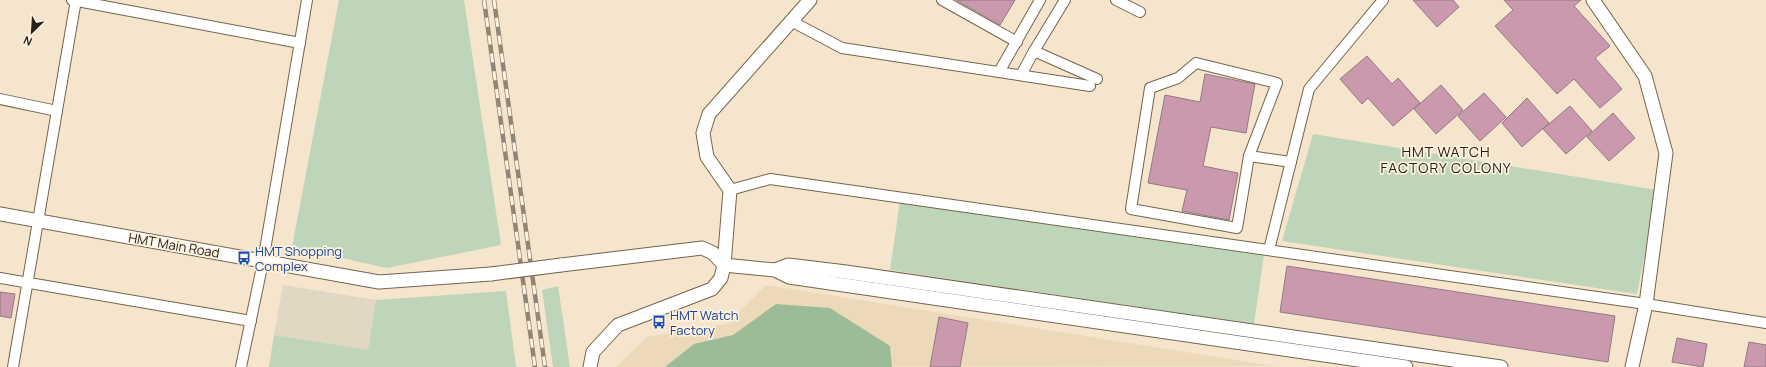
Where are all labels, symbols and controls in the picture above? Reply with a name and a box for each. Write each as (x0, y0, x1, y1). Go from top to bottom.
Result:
north arrow (12, 12, 52, 52)
text: N (21, 33, 34, 50)
district label: HMT WATCH FACTORY COLONY (1380, 142, 1512, 177)
street label: HMT Main Road (127, 228, 221, 262)
place label: HMT Shopping Complex (255, 242, 342, 275)
bus stop icon: HMT Shopping Complex (236, 250, 252, 266)
place label: HMT Watch Factory (670, 306, 738, 339)
bus stop icon: HMT Watch Factory (651, 314, 667, 330)

